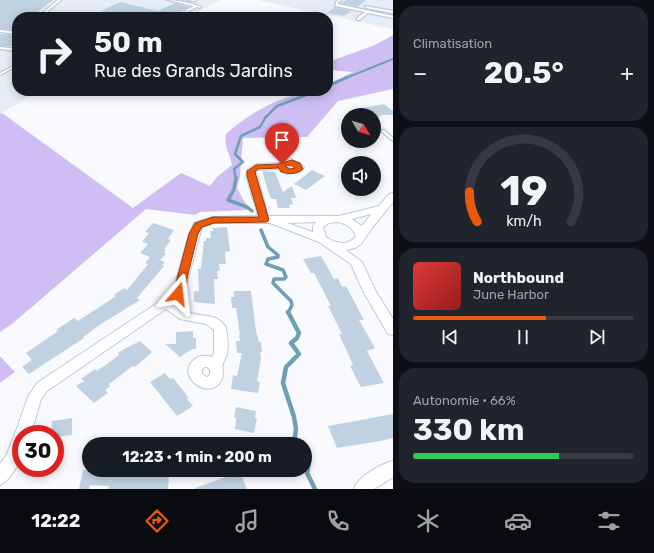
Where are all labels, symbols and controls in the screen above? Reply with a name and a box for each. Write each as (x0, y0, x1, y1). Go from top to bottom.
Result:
text: 50 m (94, 26, 163, 59)
icon: right (28, 28, 80, 80)
text: Climatisation (413, 36, 492, 51)
text: 20.5° (484, 55, 564, 91)
text: Rue des Grands Jardins (94, 60, 293, 82)
text: − (413, 60, 427, 87)
text: + (620, 60, 634, 87)
north arrow (341, 108, 381, 148)
map controls (341, 108, 381, 196)
pin (265, 123, 299, 164)
icon: arrive (271, 129, 293, 151)
button: sound (341, 156, 381, 196)
text: 19 (500, 166, 547, 215)
text: km/h (506, 213, 541, 230)
text: Northbound (473, 269, 564, 287)
position arrow (157, 273, 199, 315)
text: June Harbor (473, 287, 549, 302)
icon: previous (439, 326, 461, 348)
icon: pause (512, 326, 534, 348)
icon: next (586, 326, 608, 348)
text: Autonomie · 66% (413, 393, 516, 408)
text: 330 km (413, 412, 524, 448)
speed limit sign: 30 (12, 425, 64, 477)
text: 12:23 · 1 min · 200 m (122, 448, 272, 466)
icon: directions (143, 507, 171, 535)
icon: music (233, 507, 261, 535)
icon: phone (324, 507, 352, 535)
icon: climate (414, 507, 442, 535)
icon: car (504, 507, 532, 535)
icon: filters (595, 507, 623, 535)
text: 12:22 (31, 510, 81, 532)

